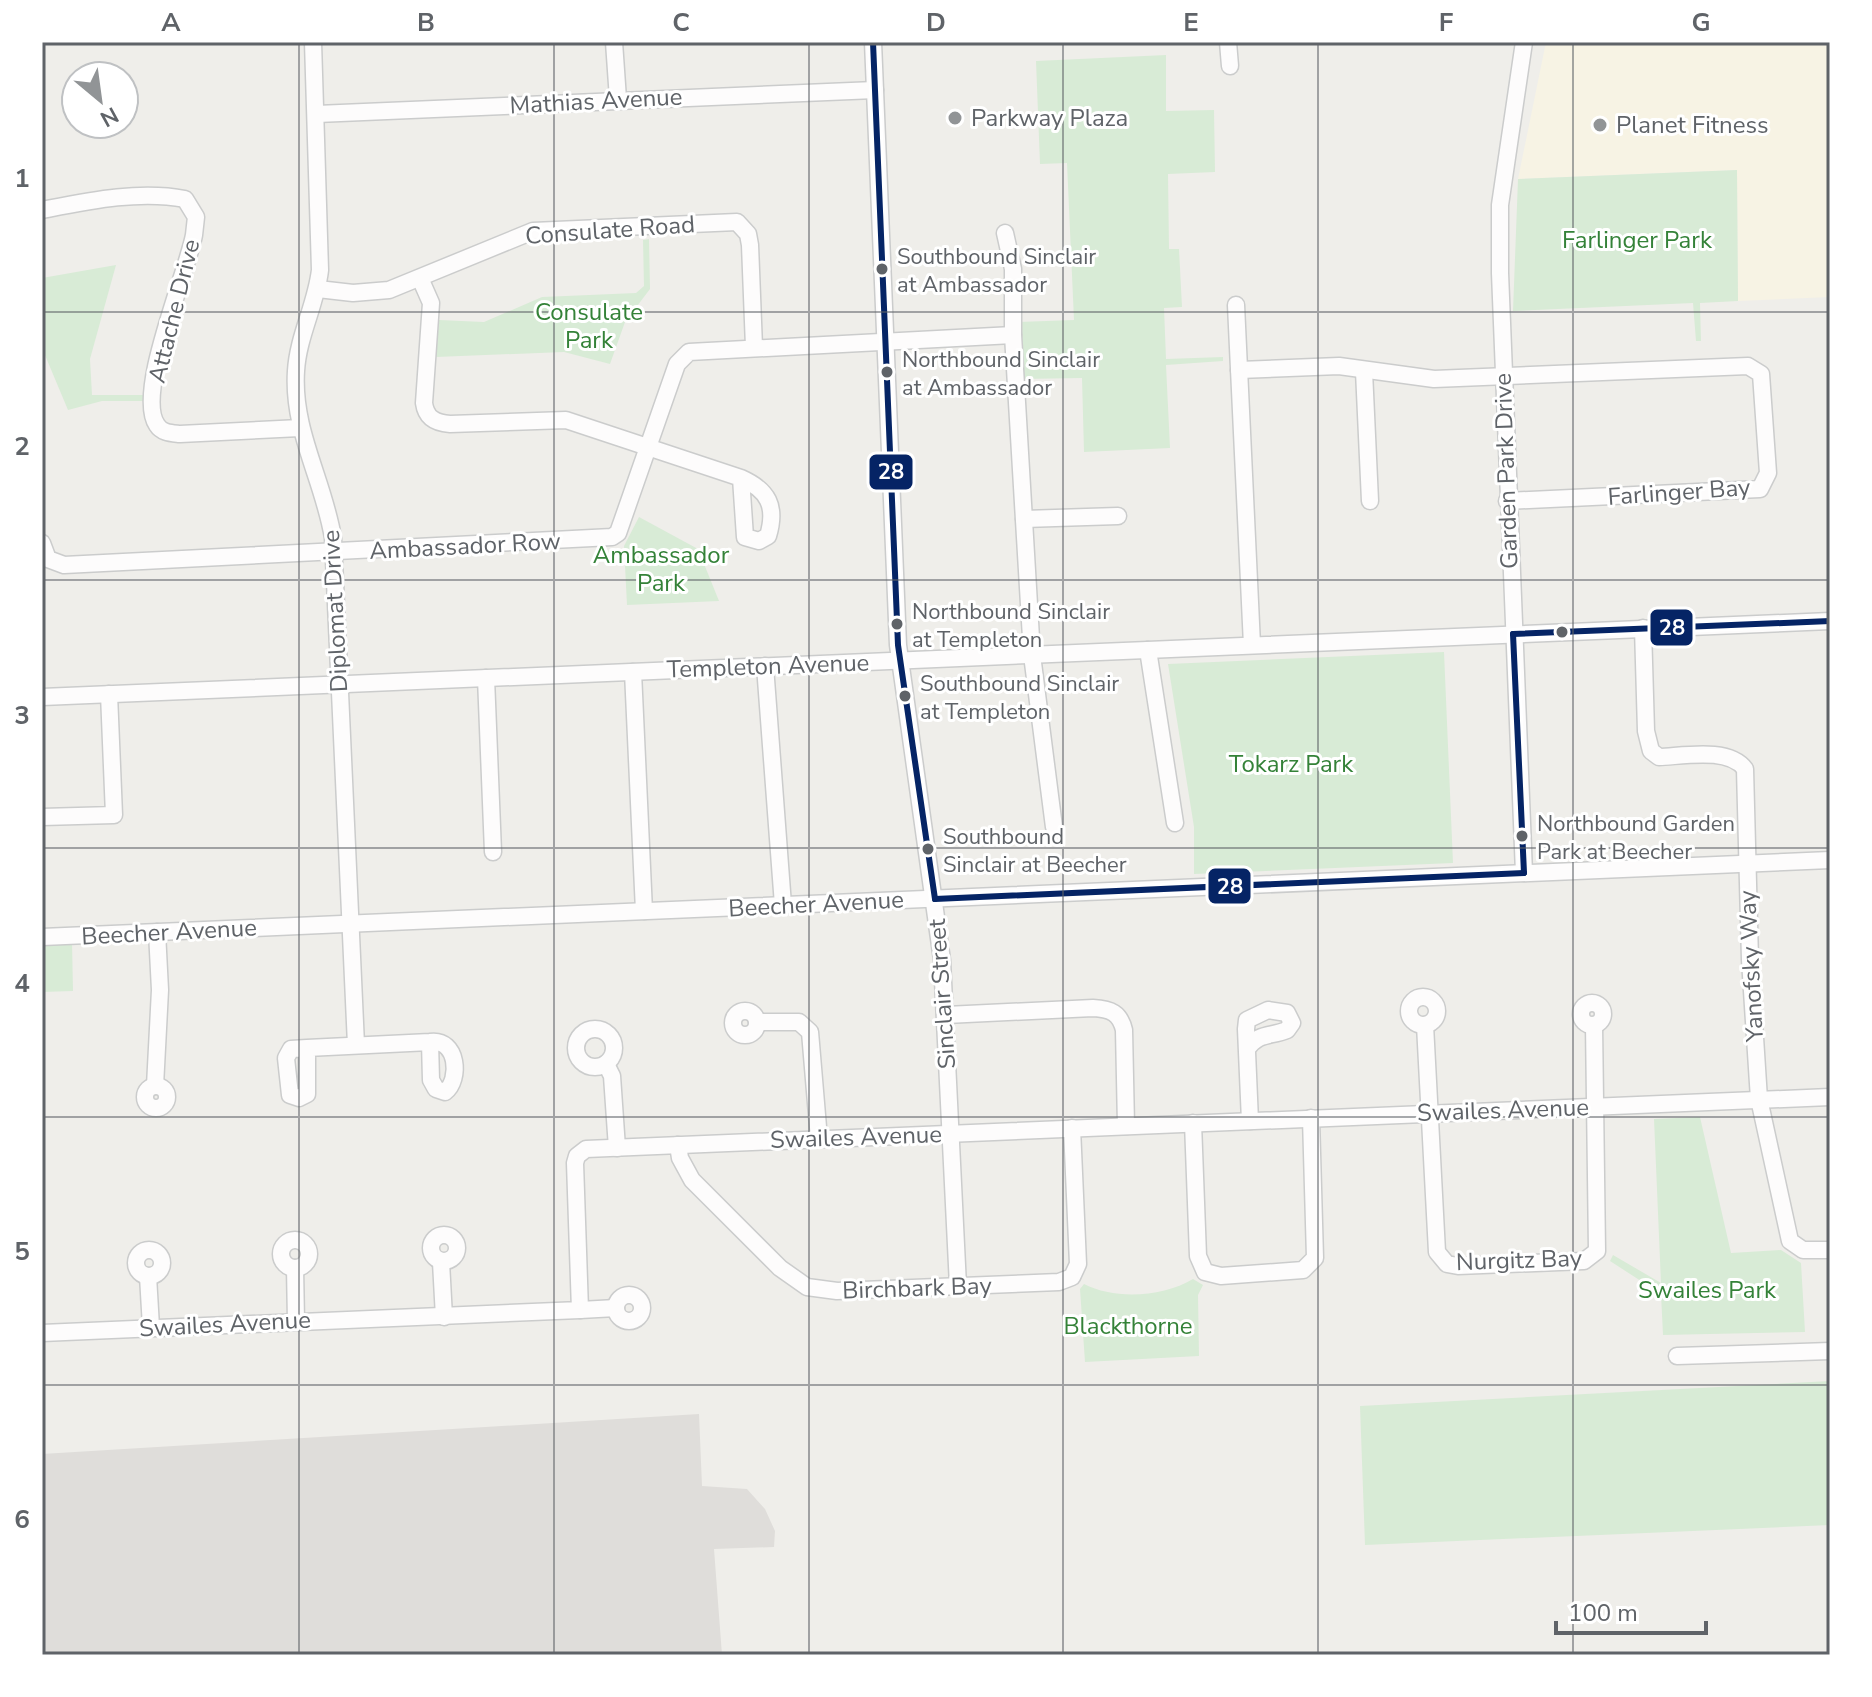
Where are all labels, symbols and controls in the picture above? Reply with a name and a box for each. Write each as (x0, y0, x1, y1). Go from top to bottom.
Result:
text: A (161, 5, 181, 40)
text: B (417, 5, 435, 40)
text: C (672, 5, 690, 40)
text: D (926, 5, 946, 40)
text: E (1183, 5, 1199, 40)
text: F (1439, 5, 1453, 40)
text: G (1691, 5, 1711, 40)
north arrow (60, 60, 140, 140)
street label: Mathias Avenue (509, 80, 683, 122)
text: N (95, 100, 124, 134)
place label: Parkway Plaza (971, 102, 1128, 134)
marker: Parkway Plaza (946, 109, 964, 127)
place label: Planet Fitness (1616, 109, 1769, 141)
marker: Planet Fitness (1591, 116, 1609, 134)
text: 1 (14, 161, 30, 196)
street label: Consulate Road (524, 208, 696, 252)
park label: Farlinger Park (1562, 224, 1713, 256)
street label: Attache Drive (141, 236, 207, 386)
place label: Southbound Sinclair at Ambassador (897, 242, 1096, 300)
marker: Southbound Sinclair at Ambassador (874, 261, 890, 277)
park label: Consulate Park (535, 296, 643, 356)
place label: Northbound Sinclair at Ambassador (902, 345, 1100, 403)
marker: Northbound Sinclair at Ambassador (879, 364, 895, 380)
street label: Garden Park Drive (1487, 372, 1525, 570)
text: 2 (14, 429, 30, 464)
line badge: 28 (868, 453, 914, 491)
text: 28 (878, 457, 904, 487)
street label: Farlinger Bay (1607, 471, 1752, 513)
street label: Ambassador Row (368, 525, 562, 567)
street label: Diplomat Drive (315, 529, 355, 693)
park label: Ambassador Park (593, 539, 730, 599)
place label: Northbound Sinclair at Templeton (912, 597, 1110, 655)
line badge: 28 (1649, 608, 1694, 647)
text: 28 (1659, 613, 1685, 643)
marker: Northbound Sinclair at Templeton (889, 616, 905, 632)
unlabelled marker (1554, 624, 1570, 640)
street label: Templeton Avenue (666, 646, 870, 686)
place label: Southbound Sinclair at Templeton (920, 669, 1119, 727)
marker: Southbound Sinclair at Templeton (897, 688, 913, 704)
text: 3 (14, 698, 30, 733)
park label: Tokarz Park (1229, 748, 1354, 780)
place label: Northbound Garden Park at Beecher (1537, 809, 1735, 867)
place label: Southbound Sinclair at Beecher (943, 822, 1127, 880)
marker: Northbound Garden Park at Beecher (1514, 828, 1530, 844)
marker: Southbound Sinclair at Beecher (920, 841, 936, 857)
line badge: 28 (1207, 867, 1252, 905)
text: 28 (1217, 872, 1243, 902)
street label: Beecher Avenue (727, 883, 905, 925)
street label: Yanofsky Way (1731, 889, 1771, 1044)
street label: Beecher Avenue (80, 911, 258, 953)
street label: Sinclair Street (921, 917, 963, 1070)
text: 4 (14, 966, 30, 1001)
street label: Swailes Avenue (1417, 1091, 1589, 1129)
street label: Swailes Avenue (770, 1118, 942, 1156)
text: 5 (14, 1234, 30, 1269)
street label: Nurgitz Bay (1455, 1242, 1583, 1278)
street label: Birchbark Bay (842, 1269, 993, 1307)
park label: Swailes Park (1638, 1274, 1777, 1306)
street label: Swailes Avenue (138, 1304, 312, 1344)
park label: Blackthorne (1063, 1310, 1193, 1342)
text: 6 (14, 1502, 30, 1537)
scale bar (1556, 1585, 1706, 1635)
text: 100 m (1568, 1597, 1638, 1629)

